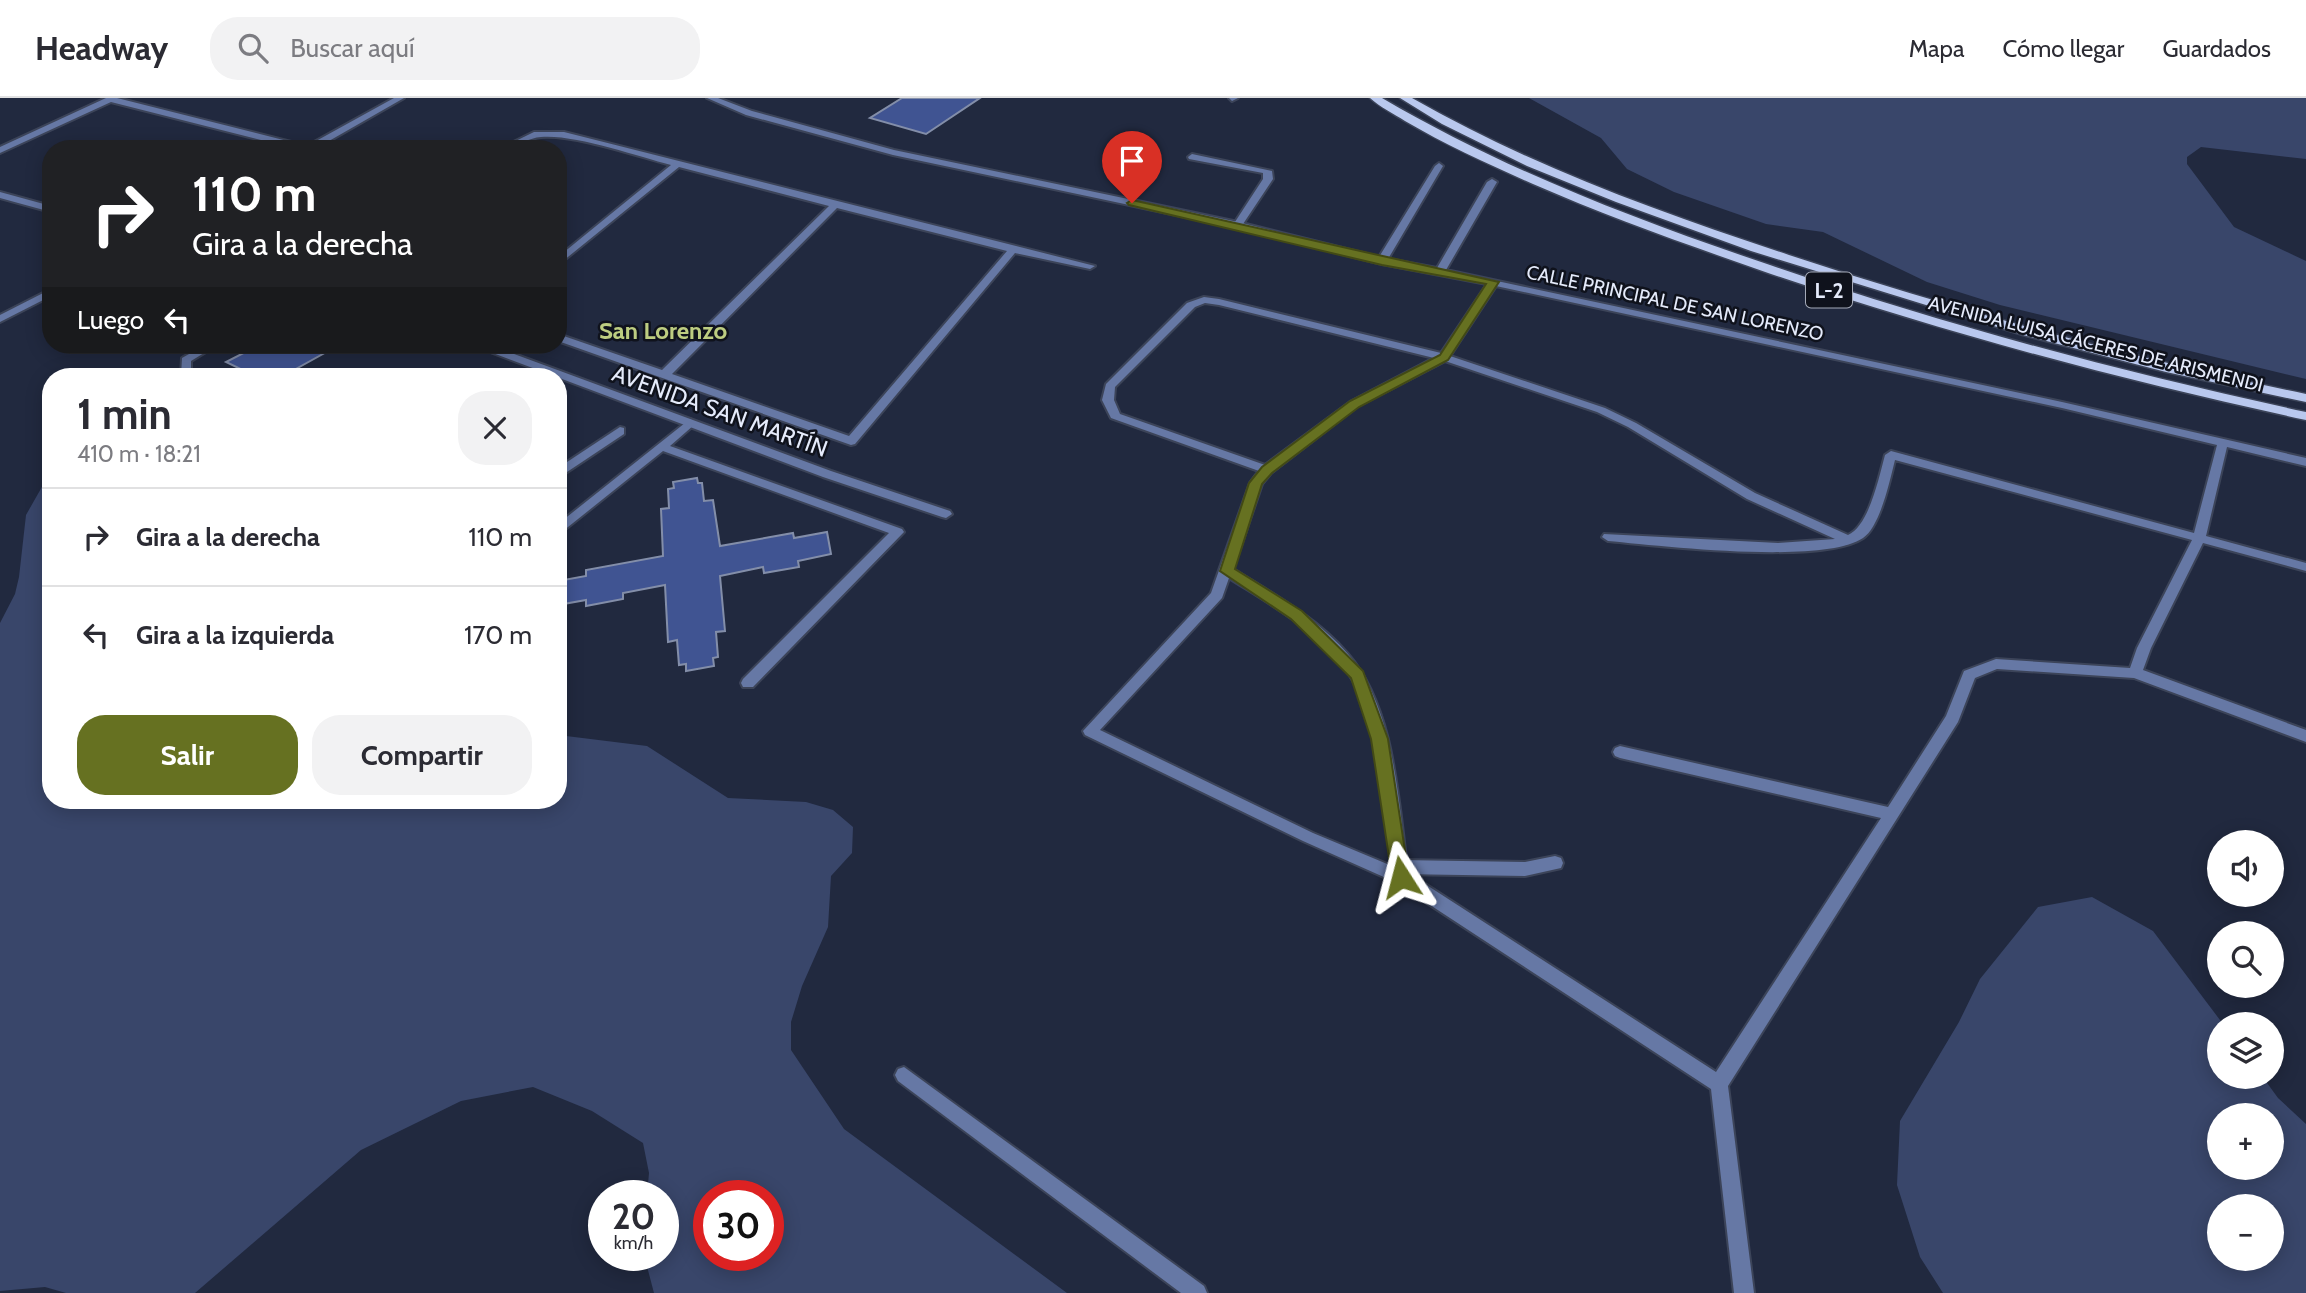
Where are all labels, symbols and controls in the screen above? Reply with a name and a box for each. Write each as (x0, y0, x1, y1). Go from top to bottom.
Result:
search box (210, 17, 700, 80)
text: Headway (35, 28, 168, 68)
icon: search (234, 29, 272, 67)
text: Buscar aquí (290, 32, 414, 64)
text: Mapa (1909, 34, 1965, 63)
text: Cómo llegar (2003, 34, 2124, 63)
text: Guardados (2162, 34, 2271, 63)
pin (1102, 131, 1162, 203)
icon: arrive (1113, 142, 1151, 180)
text: 110 m (192, 164, 316, 223)
icon: right (77, 168, 168, 259)
text: Gira a la derecha (192, 224, 413, 263)
street label: CALLE PRINCIPAL DE SAN LORENZO (1525, 260, 1825, 346)
road number: L-2 (1806, 272, 1852, 308)
street label: AVENIDA LUISA CÁCERES DE ARISMENDI (1926, 290, 2266, 397)
icon: left (158, 301, 196, 339)
text: Luego (77, 304, 144, 336)
district label: San Lorenzo (599, 316, 727, 345)
street label: AVENIDA SAN MARTÍN (608, 358, 832, 463)
text: 1 min (77, 388, 172, 440)
button: close (458, 391, 532, 465)
text: 410 m · 18:21 (77, 440, 201, 468)
icon: right (77, 518, 115, 556)
text: Gira a la derecha (136, 521, 320, 553)
text: 110 m (468, 521, 532, 553)
icon: left (77, 616, 115, 654)
text: Gira a la izquierda (136, 619, 334, 651)
text: 170 m (464, 619, 532, 651)
button: Salir (77, 715, 298, 795)
button: Compartir (312, 715, 532, 795)
map controls (2207, 830, 2284, 1271)
button: sound (2207, 830, 2284, 907)
position arrow (1364, 840, 1438, 914)
button: search (2207, 921, 2284, 998)
button: layers (2207, 1012, 2284, 1089)
button: + (2207, 1103, 2284, 1180)
speed limit sign: 30 (693, 1180, 784, 1271)
button: − (2207, 1194, 2284, 1271)
text: 20 (612, 1195, 655, 1238)
text: km/h (614, 1232, 653, 1254)

